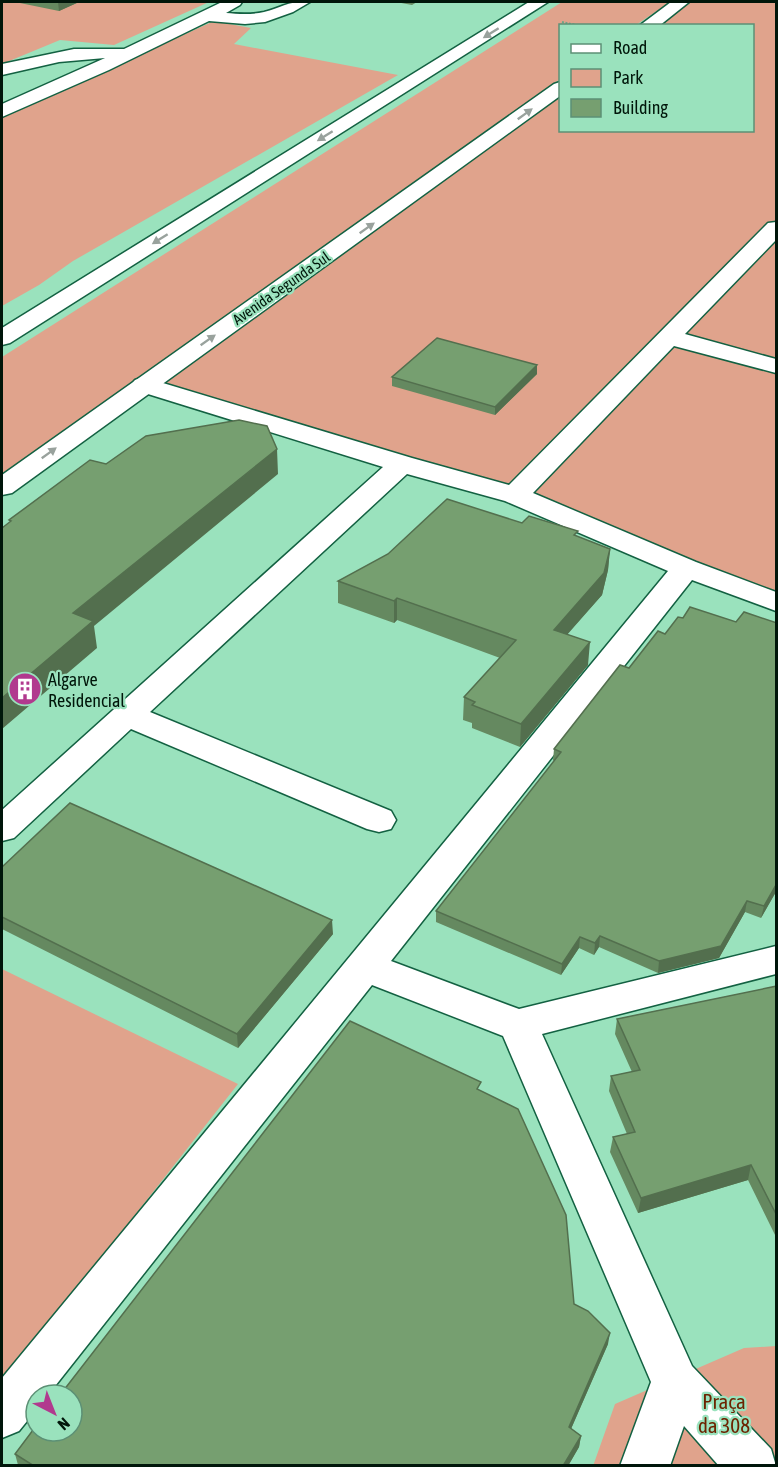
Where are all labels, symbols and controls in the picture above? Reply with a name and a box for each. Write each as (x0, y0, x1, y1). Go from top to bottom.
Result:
legend (559, 24, 754, 132)
one-way arrow (483, 28, 499, 39)
text: Road (613, 37, 647, 58)
text: Park (613, 67, 643, 88)
text: Building (613, 97, 668, 118)
one-way arrow (517, 108, 533, 120)
one-way arrow (317, 130, 333, 141)
one-way arrow (359, 222, 375, 234)
one-way arrow (152, 234, 168, 245)
street label: Avenida Segunda Sul (229, 248, 333, 328)
one-way arrow (199, 334, 215, 346)
one-way arrow (40, 447, 56, 459)
place label: Algarve Residencial (48, 669, 125, 711)
building icon: Algarve Residencial (7, 671, 43, 707)
north arrow (24, 1383, 84, 1443)
park label: Praça da 308 (698, 1389, 750, 1437)
text: N (55, 1414, 74, 1434)

